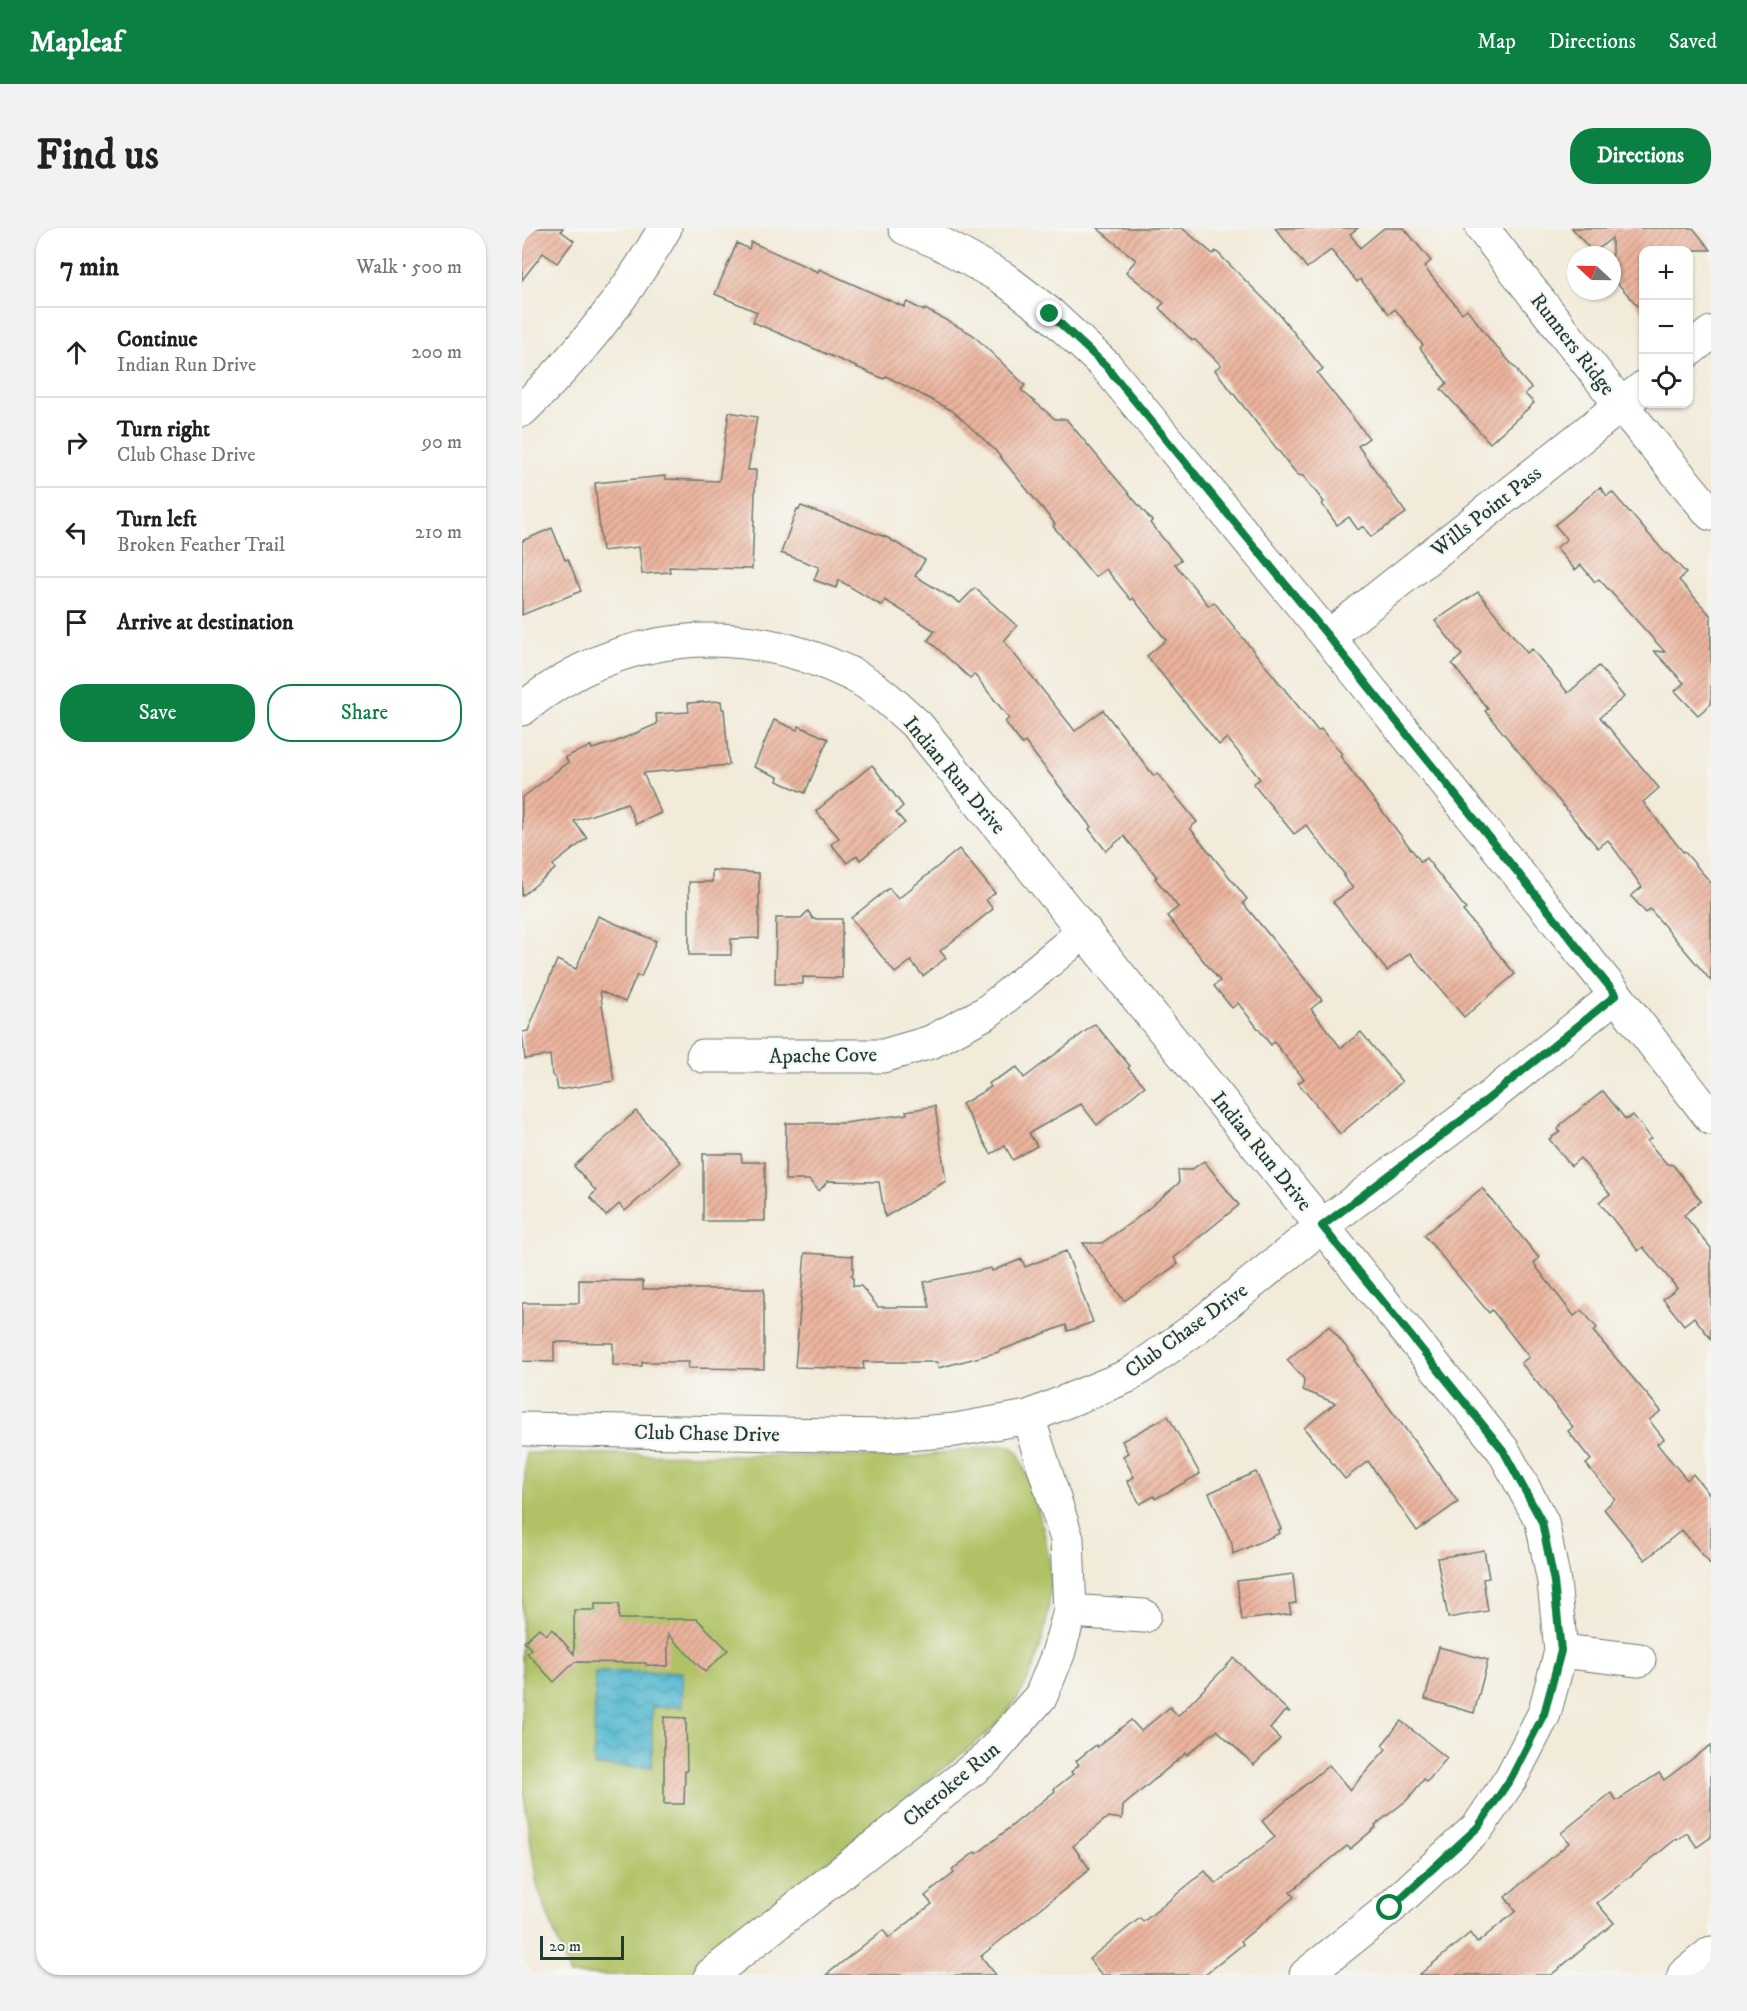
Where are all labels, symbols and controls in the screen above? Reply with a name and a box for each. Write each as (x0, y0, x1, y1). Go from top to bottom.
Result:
text: Mapleaf (30, 25, 122, 60)
text: Map (1477, 29, 1516, 55)
text: Directions (1549, 29, 1636, 55)
text: Saved (1669, 29, 1717, 55)
button: Directions (1570, 128, 1711, 184)
text: Find us (36, 130, 159, 182)
north arrow (1567, 246, 1621, 300)
map controls (1639, 246, 1693, 408)
button: + (1639, 246, 1693, 300)
text: 7 min (60, 251, 119, 284)
text: Walk · 500 m (356, 255, 462, 280)
street label: Runners Ridge (1524, 288, 1620, 401)
route end (1036, 300, 1062, 326)
button: − (1639, 300, 1693, 354)
text: Continue (117, 326, 198, 353)
icon: ahead (60, 336, 93, 369)
text: 200 m (411, 340, 462, 365)
text: Indian Run Drive (117, 353, 256, 378)
button: locate (1639, 354, 1693, 408)
text: Turn right (117, 416, 210, 443)
icon: right (60, 426, 93, 459)
text: 90 m (422, 430, 462, 455)
text: Club Chase Drive (117, 443, 256, 468)
street label: Wills Point Pass (1425, 460, 1547, 564)
text: Turn left (117, 506, 197, 533)
icon: left (60, 516, 93, 549)
text: 210 m (415, 520, 462, 545)
text: Broken Feather Trail (117, 533, 285, 558)
icon: arrive (60, 606, 93, 639)
text: Arrive at destination (117, 609, 294, 636)
button: Save (60, 684, 255, 742)
button: Share (267, 684, 462, 742)
street label: Indian Run Drive (897, 711, 1011, 840)
street label: Apache Cove (769, 1042, 878, 1070)
street label: Indian Run Drive (1205, 1087, 1318, 1217)
street label: Club Chase Drive (1120, 1277, 1253, 1384)
street label: Club Chase Drive (634, 1420, 780, 1448)
street label: Cherokee Run (898, 1737, 1005, 1833)
route start (1376, 1894, 1402, 1920)
scale bar (540, 1933, 624, 1960)
text: 20 m (549, 1936, 581, 1956)

